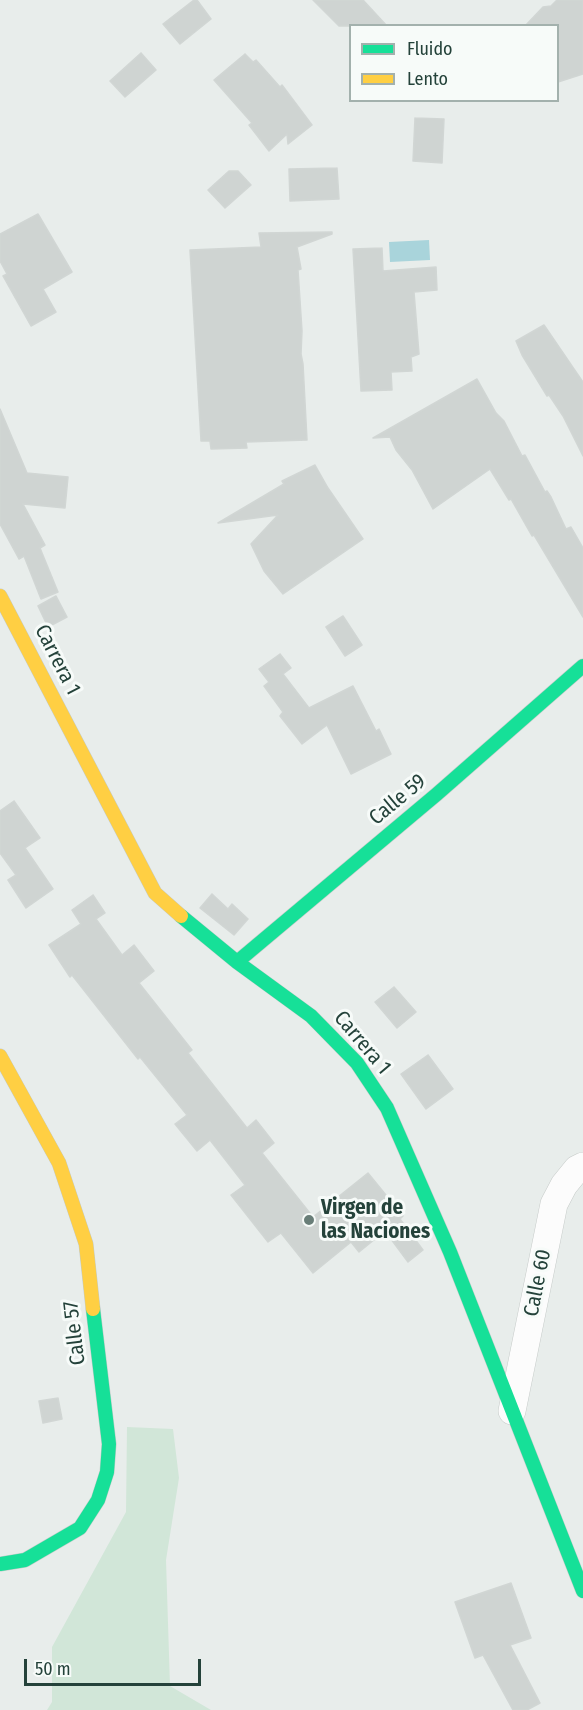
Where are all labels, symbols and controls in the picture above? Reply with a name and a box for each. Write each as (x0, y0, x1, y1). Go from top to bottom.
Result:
legend (349, 24, 559, 102)
text: Fluido (407, 38, 453, 60)
text: Lento (407, 68, 448, 90)
street label: Carrera 1 (29, 621, 85, 699)
street label: Calle 59 (364, 769, 432, 831)
street label: Carrera 1 (328, 1006, 396, 1080)
place label: Virgen de las Naciones (321, 1195, 430, 1245)
marker: Virgen de las Naciones (302, 1213, 316, 1227)
street label: Calle 60 (519, 1247, 557, 1319)
street label: Calle 57 (59, 1299, 91, 1367)
scale bar (27, 1647, 204, 1685)
text: 50 m (35, 1658, 71, 1680)

